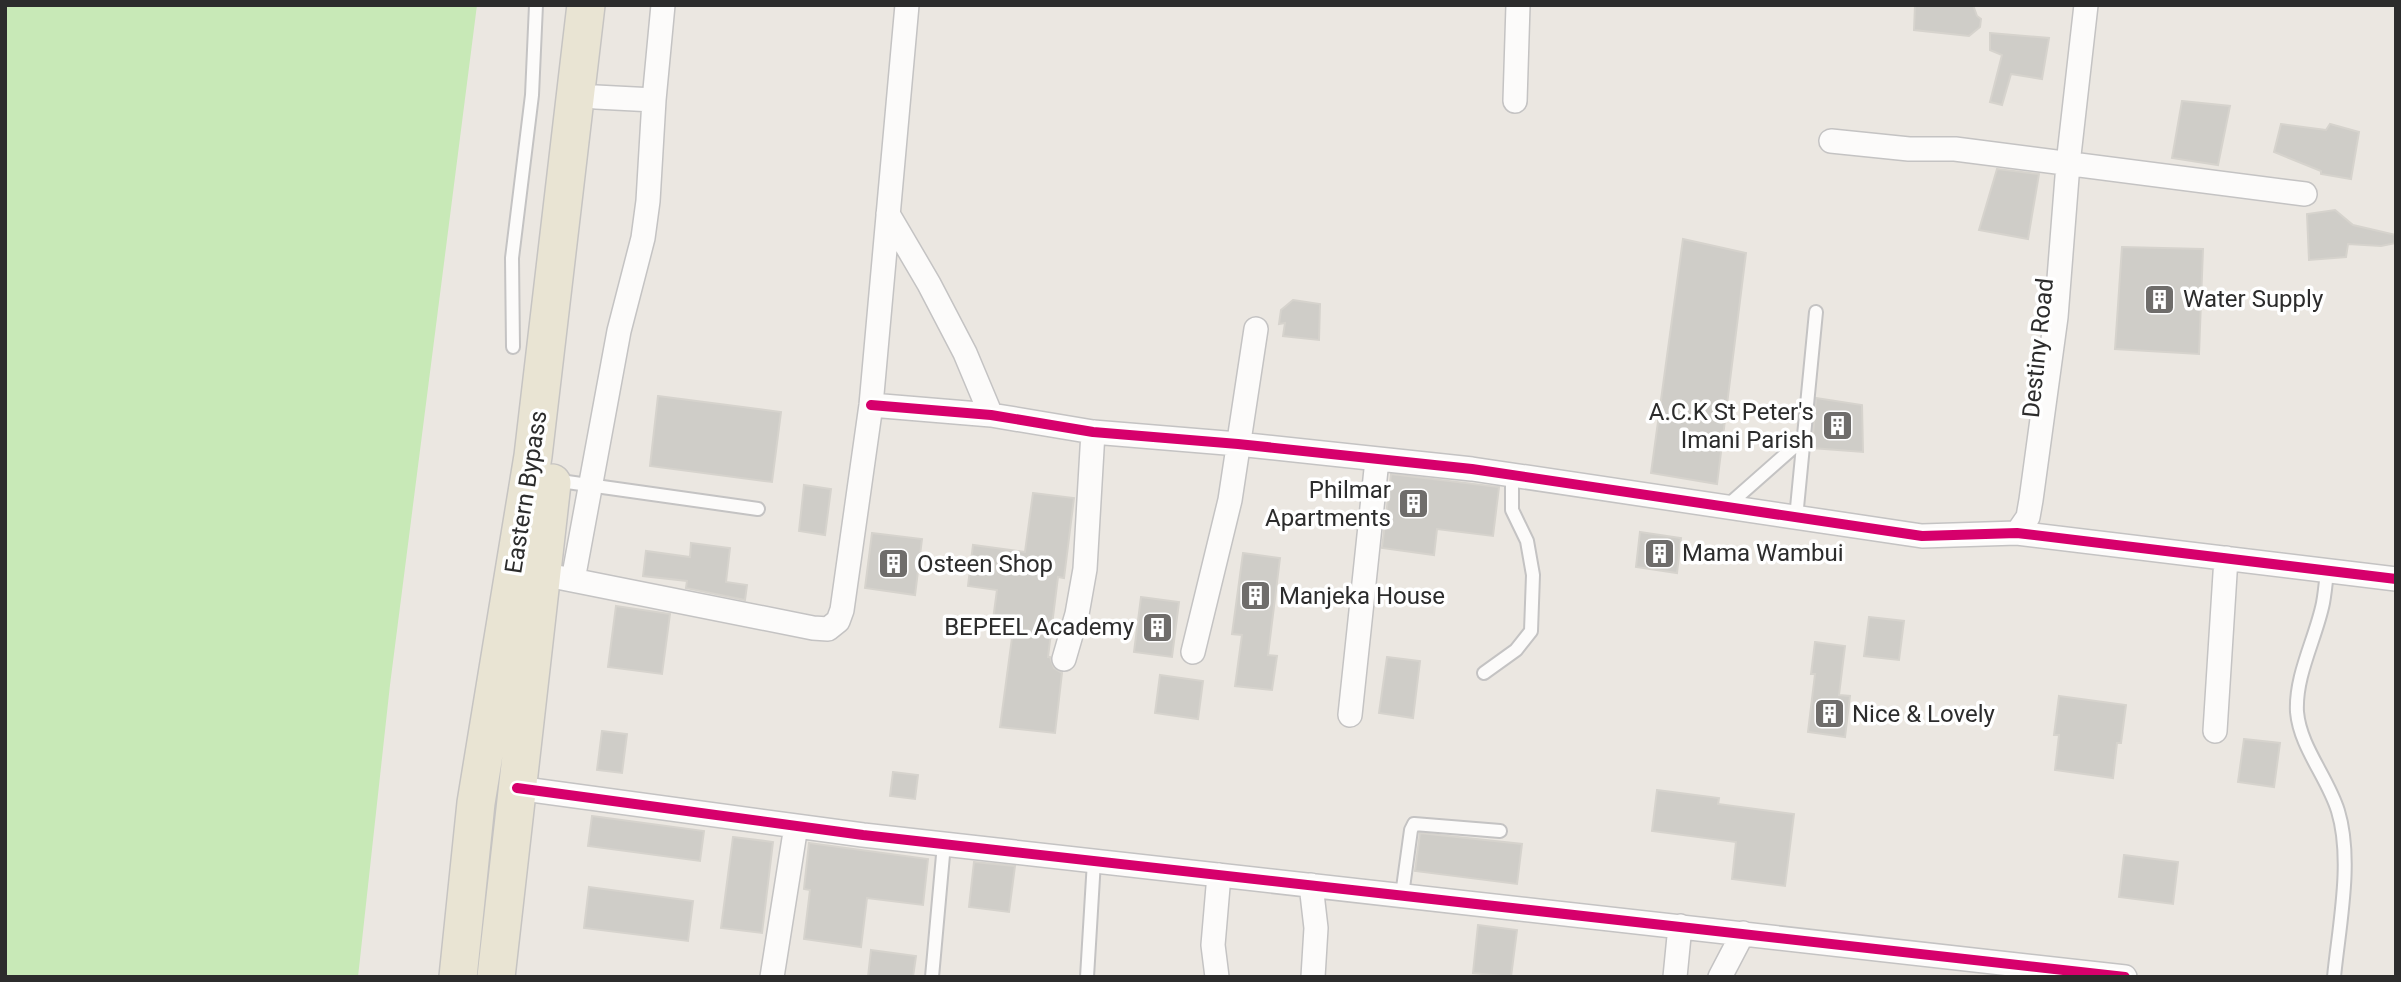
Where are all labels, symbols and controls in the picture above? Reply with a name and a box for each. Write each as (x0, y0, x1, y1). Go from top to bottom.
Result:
street label: Destiny Road (2017, 277, 2059, 419)
building icon: Water Supply (2143, 282, 2177, 316)
place label: Water Supply (2183, 285, 2324, 313)
place label: A.C.K St Peter's Imani Parish (1649, 398, 1814, 454)
street label: Eastern Bypass (499, 409, 553, 575)
building icon: A.C.K St Peter's Imani Parish (1820, 409, 1854, 443)
place label: Philmar Apartments (1265, 476, 1391, 532)
building icon: Philmar Apartments (1397, 487, 1431, 521)
building icon: Mama Wambui (1642, 536, 1676, 570)
place label: Mama Wambui (1682, 539, 1844, 567)
building icon: Osteen Shop (877, 547, 911, 581)
place label: Osteen Shop (917, 550, 1053, 578)
building icon: Manjeka House (1239, 579, 1273, 613)
place label: Manjeka House (1279, 582, 1445, 610)
building icon: BEPEEL Academy (1140, 610, 1174, 644)
place label: BEPEEL Academy (944, 613, 1135, 641)
building icon: Nice & Lovely (1812, 697, 1846, 731)
place label: Nice & Lovely (1852, 700, 1996, 728)

